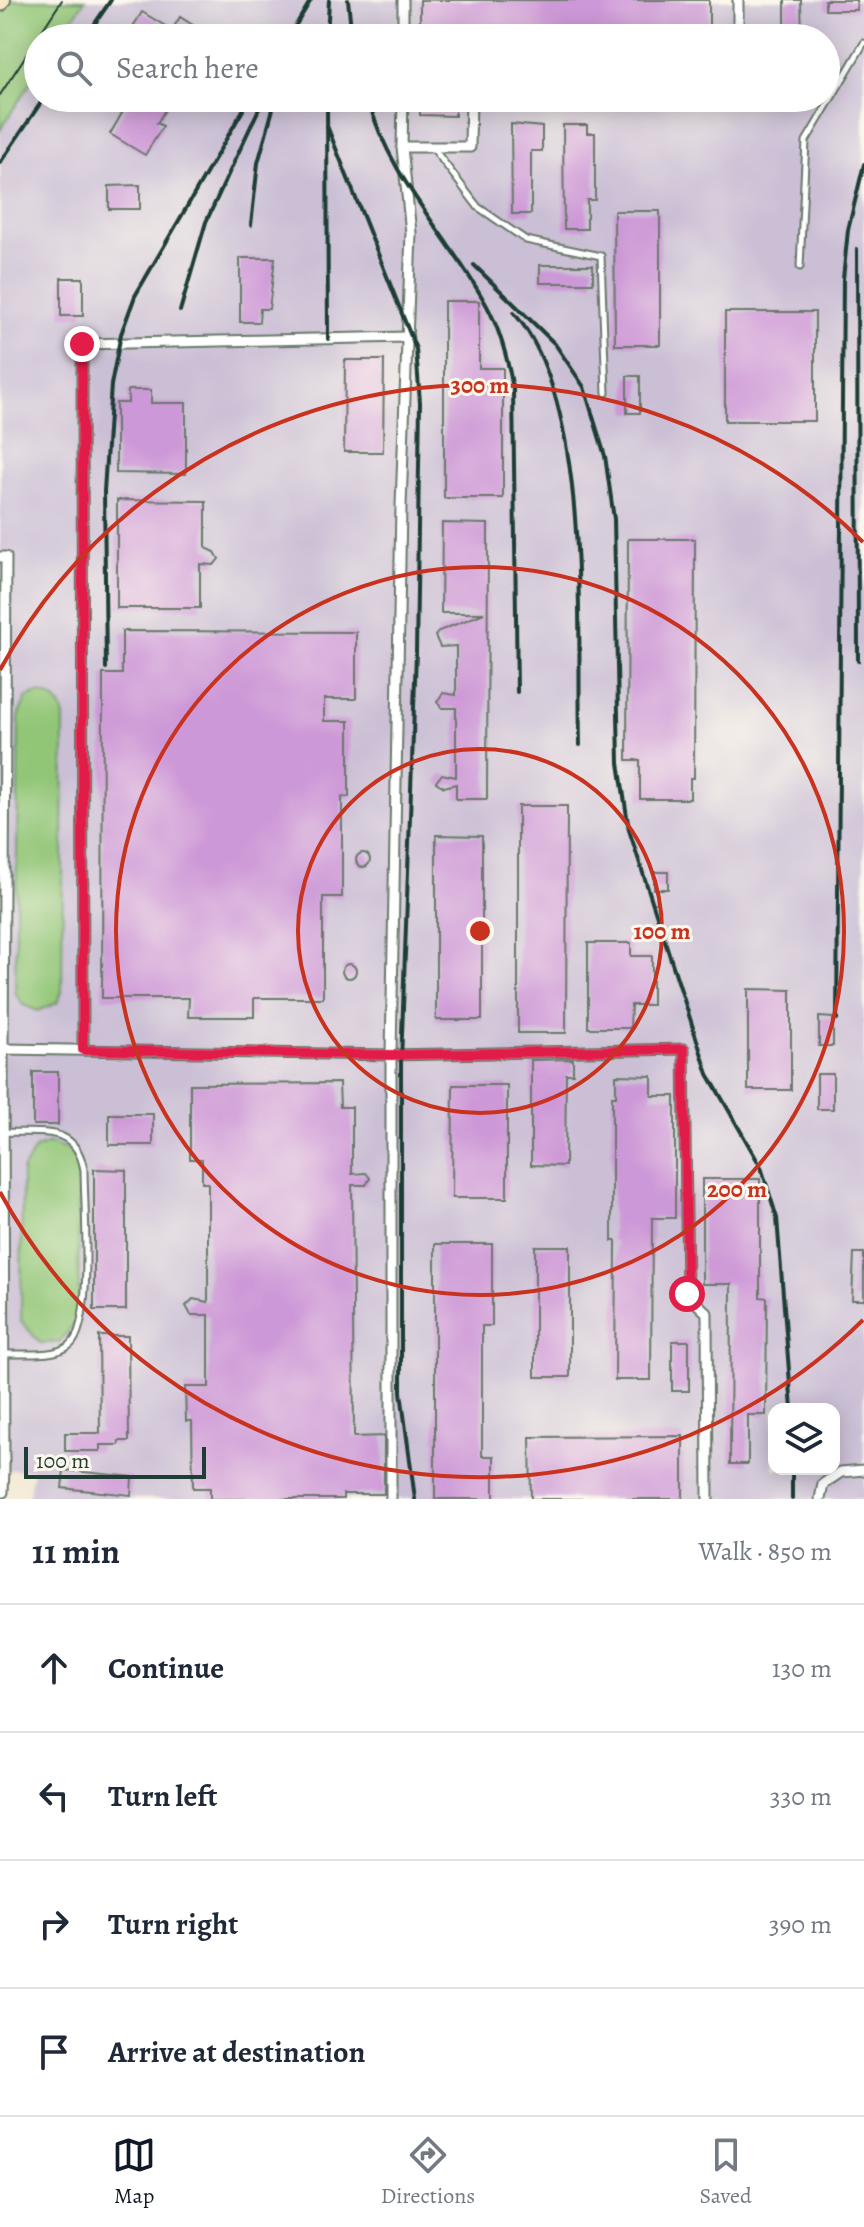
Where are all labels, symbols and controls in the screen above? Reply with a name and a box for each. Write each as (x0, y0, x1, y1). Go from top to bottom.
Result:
search box (24, 24, 840, 112)
icon: search (52, 46, 96, 90)
text: Search here (116, 48, 259, 88)
route end (64, 326, 100, 362)
text: 300 m (451, 369, 509, 401)
text: 100 m (633, 915, 691, 947)
centre of rings (466, 917, 494, 945)
text: 200 m (707, 1173, 767, 1205)
route start (669, 1276, 705, 1312)
map controls (768, 1403, 840, 1475)
button: layers (768, 1403, 840, 1475)
scale bar (24, 1443, 206, 1479)
text: 100 m (36, 1446, 90, 1476)
text: 11 min (32, 1528, 120, 1575)
text: Walk · 850 m (699, 1534, 832, 1569)
icon: ahead (32, 1646, 76, 1690)
text: Continue (108, 1648, 224, 1688)
text: 130 m (772, 1651, 832, 1686)
icon: left (32, 1774, 76, 1818)
text: Turn left (108, 1776, 217, 1816)
text: 330 m (770, 1779, 832, 1814)
icon: right (32, 1902, 76, 1946)
text: Turn right (108, 1904, 238, 1944)
text: 390 m (769, 1907, 832, 1942)
icon: arrive (32, 2030, 76, 2074)
text: Arrive at destination (108, 2032, 365, 2072)
tab: Map (112, 2133, 156, 2211)
tab: Directions (381, 2133, 475, 2211)
tab: Saved (700, 2133, 752, 2211)

